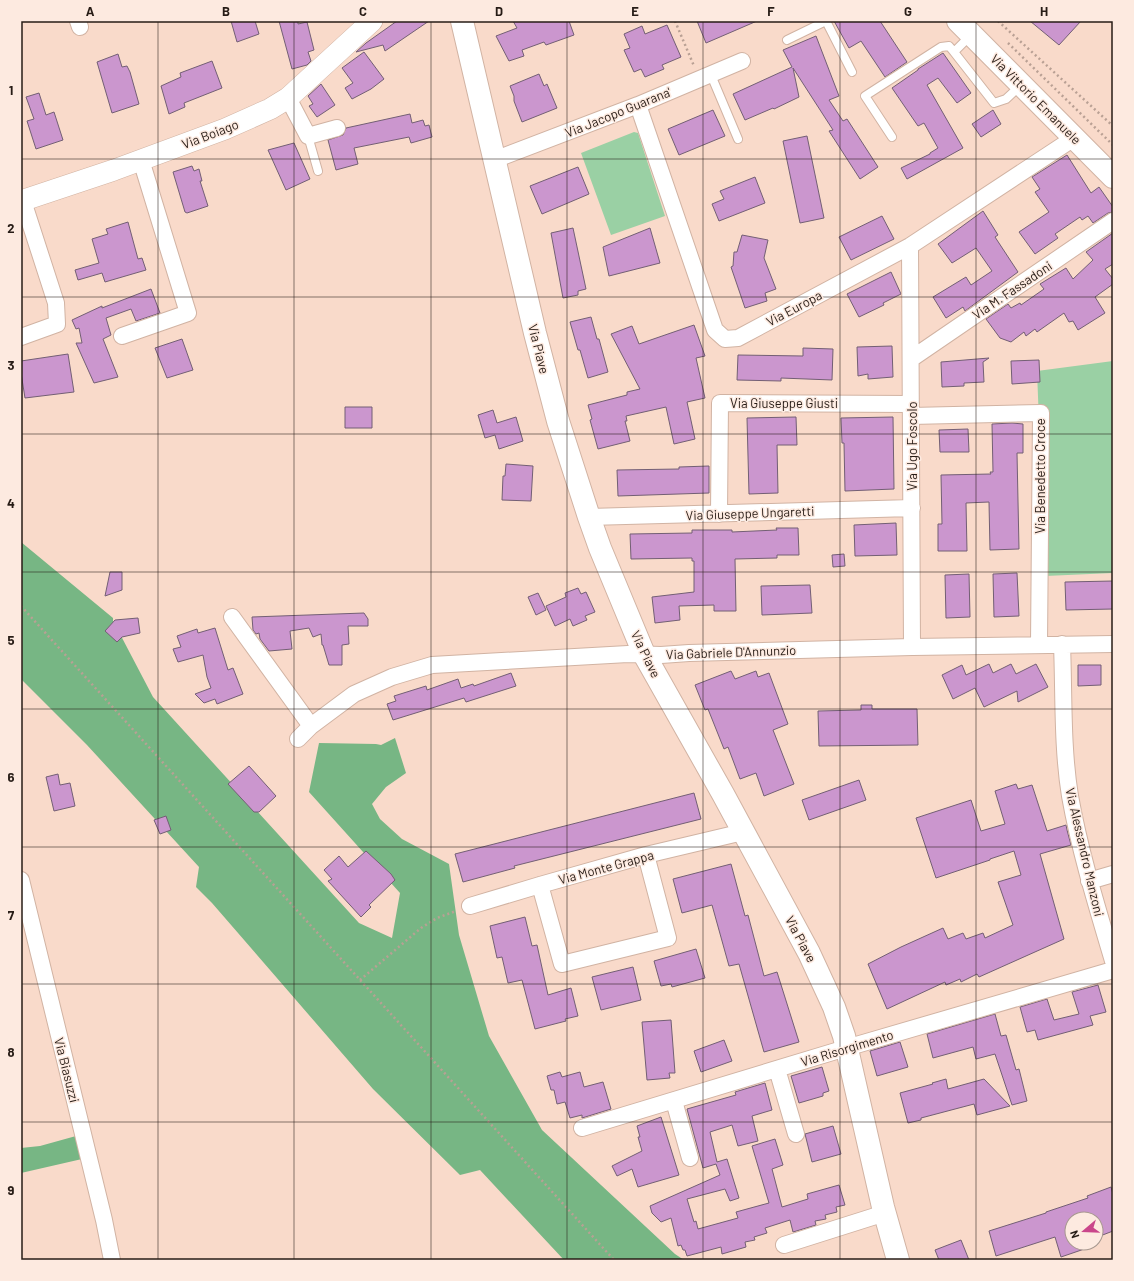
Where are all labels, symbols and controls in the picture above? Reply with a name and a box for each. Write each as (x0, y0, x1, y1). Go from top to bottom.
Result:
text: A (86, 3, 95, 19)
text: B (222, 3, 230, 19)
text: C (359, 3, 367, 19)
text: D (495, 3, 503, 19)
text: E (631, 3, 639, 19)
text: F (767, 3, 775, 19)
text: G (904, 3, 912, 19)
text: H (1040, 3, 1048, 19)
street label: Via Vittorio Emanuele (987, 50, 1085, 148)
text: 1 (9, 82, 13, 98)
street label: Via Jacopo Guarana' (563, 83, 674, 141)
street label: Via Boiago (179, 116, 241, 152)
text: 2 (7, 220, 15, 236)
street label: Via M. Fassadoni (969, 257, 1055, 323)
street label: Via Europa (763, 287, 825, 329)
street label: Via Piave (525, 322, 553, 376)
text: 3 (7, 357, 15, 373)
street label: Via Giuseppe Giusti (730, 395, 838, 411)
street label: Via Ugo Foscolo (904, 401, 920, 491)
street label: Via Benedetto Croce (1032, 418, 1048, 534)
text: 4 (7, 495, 15, 511)
street label: Via Giuseppe Ungaretti (685, 503, 815, 523)
street label: Via Piave (628, 628, 664, 680)
text: 5 (7, 632, 15, 648)
street label: Via Gabriele D'Annunzio (666, 642, 796, 662)
text: 6 (8, 769, 15, 785)
street label: Via Alessandro Manzoni (1062, 786, 1108, 918)
street label: Via Monte Grappa (557, 847, 655, 887)
text: 7 (8, 907, 15, 923)
street label: Via Piave (782, 913, 820, 965)
street label: Via Risorgimento (799, 1026, 895, 1070)
street label: Via Biasuzzi (51, 1036, 83, 1104)
text: 8 (7, 1044, 15, 1060)
text: 9 (8, 1182, 15, 1198)
north arrow (1064, 1211, 1104, 1251)
text: N (1067, 1229, 1081, 1240)

